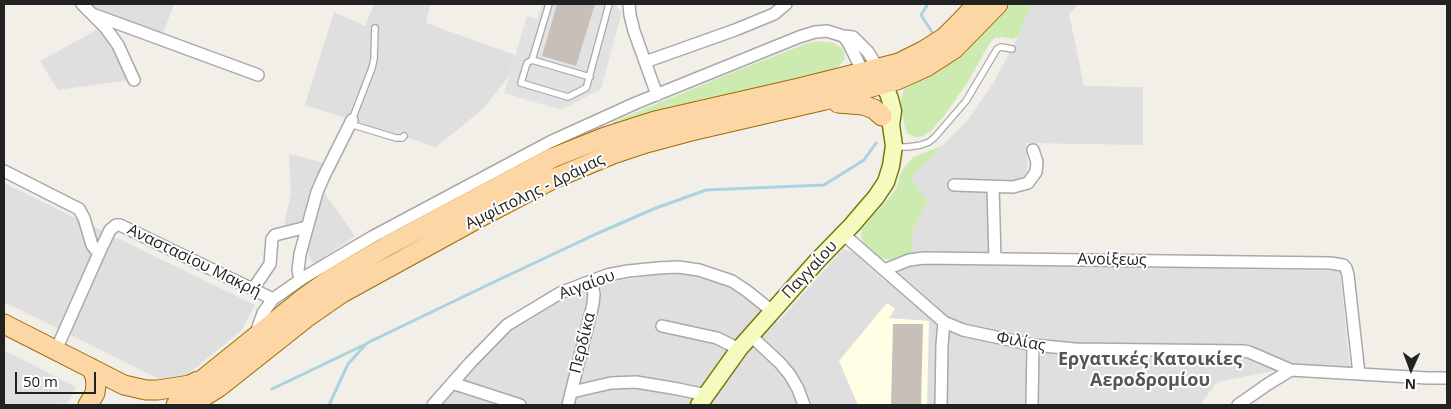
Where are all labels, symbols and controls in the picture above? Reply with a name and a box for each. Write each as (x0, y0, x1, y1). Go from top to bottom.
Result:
street label: Αμφίπολης - Δράμας (462, 150, 608, 234)
street label: Αναστασίου Μακρή (124, 220, 264, 302)
street label: Παγγαίου (778, 237, 842, 303)
street label: Ανοίξεως (1077, 250, 1147, 270)
street label: Αιγαίου (556, 266, 618, 304)
street label: Περδίκα (566, 311, 600, 375)
street label: Φιλίας (995, 328, 1047, 356)
north arrow (1386, 344, 1436, 394)
district label: Εργατικές Κατοικίες Αεροδρομίου (1058, 349, 1242, 392)
scale bar (18, 362, 99, 394)
text: 50 m (23, 371, 58, 391)
text: N (1404, 375, 1416, 394)

